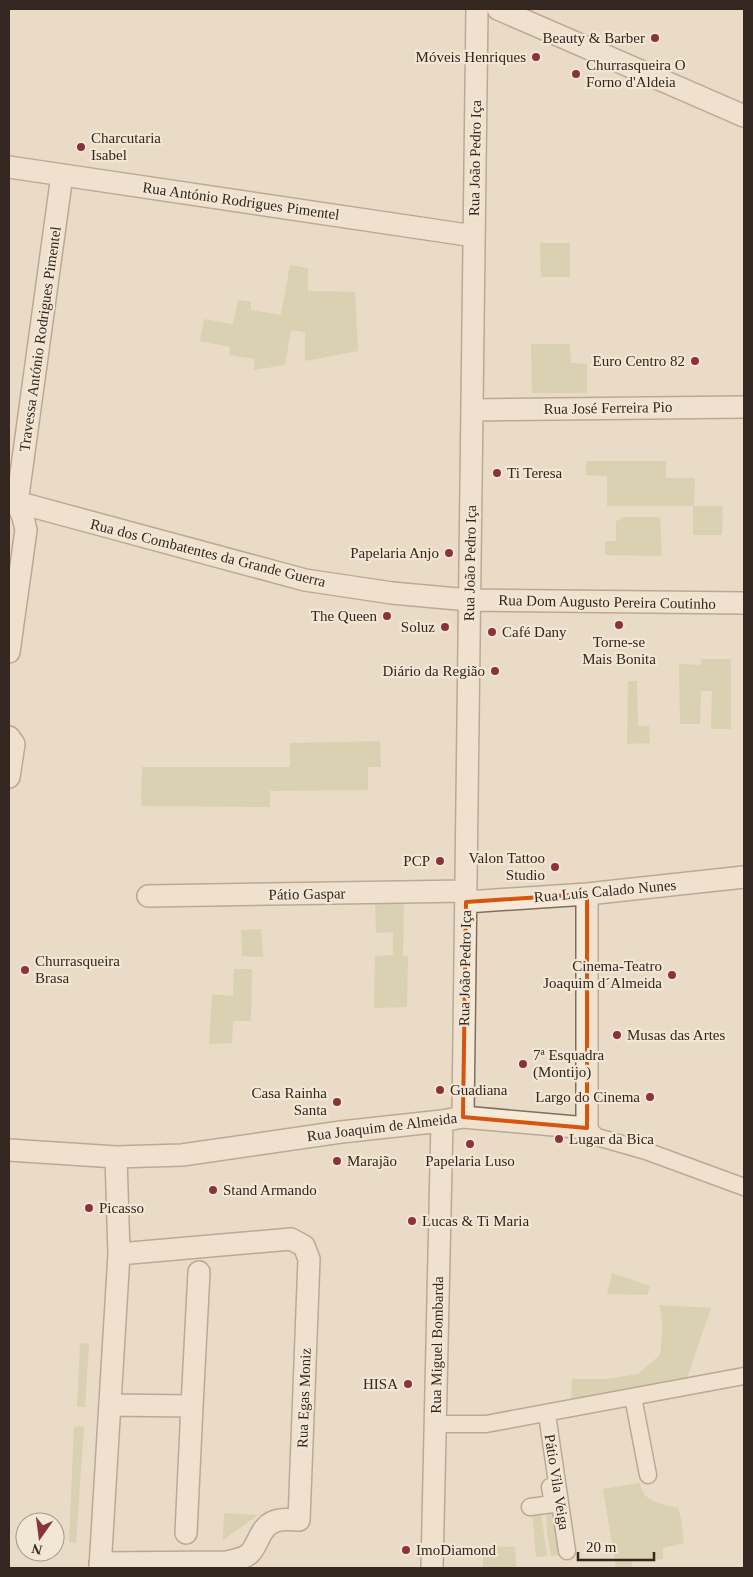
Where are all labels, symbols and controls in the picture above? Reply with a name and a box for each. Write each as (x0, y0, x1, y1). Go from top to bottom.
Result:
place label: Beauty & Barber (543, 30, 645, 46)
marker: Beauty & Barber (649, 32, 661, 44)
place label: Móveis Henriques (416, 49, 526, 65)
marker: Móveis Henriques (530, 51, 542, 63)
place label: Churrasqueira O Forno d'Aldeia (586, 57, 686, 90)
marker: Churrasqueira O Forno d'Aldeia (570, 68, 582, 80)
street label: Rua João Pedro Iça (466, 99, 484, 216)
place label: Charcutaria Isabel (91, 130, 161, 163)
marker: Charcutaria Isabel (75, 141, 87, 153)
street label: Rua António Rodrigues Pimentel (141, 179, 341, 223)
street label: Travessa António Rodrigues Pimentel (16, 225, 64, 453)
place label: Euro Centro 82 (593, 353, 685, 369)
marker: Euro Centro 82 (689, 355, 701, 367)
street label: Rua José Ferreira Pio (544, 399, 672, 417)
place label: Ti Teresa (507, 465, 563, 481)
marker: Ti Teresa (491, 467, 503, 479)
street label: Rua João Pedro Iça (461, 504, 479, 621)
street label: Rua dos Combatentes da Grande Guerra (89, 516, 328, 590)
place label: Papelaria Anjo (350, 545, 439, 561)
marker: Papelaria Anjo (443, 547, 455, 559)
street label: Rua Dom Augusto Pereira Coutinho (498, 592, 716, 612)
place label: The Queen (311, 608, 377, 624)
marker: The Queen (381, 610, 393, 622)
place label: Soluz (401, 619, 435, 635)
marker: Torne-se Mais Bonita (613, 619, 625, 631)
marker: Soluz (439, 621, 451, 633)
place label: Café Dany (502, 624, 567, 640)
marker: Café Dany (486, 626, 498, 638)
place label: Torne-se Mais Bonita (582, 634, 656, 667)
place label: Diário da Região (383, 663, 485, 679)
marker: Diário da Região (489, 665, 501, 677)
place label: Valon Tattoo Studio (468, 850, 545, 883)
place label: PCP (403, 853, 430, 869)
marker: PCP (434, 855, 446, 867)
marker: Valon Tattoo Studio (549, 861, 561, 873)
street label: Rua Luís Calado Nunes (533, 877, 677, 905)
street label: Pátio Gaspar (268, 885, 346, 903)
street label: Rua João Pedro Iça (456, 909, 474, 1026)
place label: Churrasqueira Brasa (35, 953, 120, 986)
place label: Cinema-Teatro Joaquim d´Almeida (543, 958, 662, 991)
marker: Churrasqueira Brasa (19, 964, 31, 976)
marker: Cinema-Teatro Joaquim d´Almeida (666, 969, 678, 981)
place label: Musas das Artes (627, 1027, 725, 1043)
marker: Musas das Artes (611, 1029, 623, 1041)
place label: 7ª Esquadra (Montijo) (533, 1047, 605, 1081)
marker: 7ª Esquadra (Montijo) (517, 1058, 529, 1070)
place label: Guadiana (450, 1082, 508, 1098)
marker: Guadiana (434, 1084, 446, 1096)
place label: Casa Rainha Santa (252, 1085, 327, 1118)
place label: Largo do Cinema (535, 1089, 640, 1105)
marker: Largo do Cinema (644, 1091, 656, 1103)
marker: Casa Rainha Santa (331, 1096, 343, 1108)
street label: Rua Joaquim de Almeida (306, 1110, 458, 1144)
place label: Lugar da Bica (569, 1131, 654, 1147)
marker: Lugar da Bica (553, 1133, 565, 1145)
marker: Papelaria Luso (464, 1138, 476, 1150)
place label: Marajão (347, 1153, 397, 1169)
place label: Papelaria Luso (425, 1153, 515, 1169)
marker: Marajão (331, 1155, 343, 1167)
place label: Stand Armando (223, 1182, 317, 1198)
marker: Stand Armando (207, 1184, 219, 1196)
place label: Picasso (99, 1200, 144, 1216)
marker: Picasso (83, 1202, 95, 1214)
place label: Lucas & Ti Maria (422, 1213, 529, 1229)
marker: Lucas & Ti Maria (406, 1215, 418, 1227)
street label: Rua Miguel Bombarda (428, 1276, 446, 1414)
street label: Rua Egas Moniz (294, 1347, 314, 1448)
place label: HISA (363, 1376, 398, 1392)
marker: HISA (402, 1378, 414, 1390)
street label: Pátio Vila Veiga (542, 1433, 573, 1531)
north arrow (15, 1512, 65, 1562)
scale bar (578, 1530, 654, 1562)
text: 20 m (586, 1539, 617, 1555)
text: N (30, 1541, 44, 1558)
place label: ImoDiamond (416, 1542, 496, 1558)
marker: ImoDiamond (400, 1544, 412, 1556)

